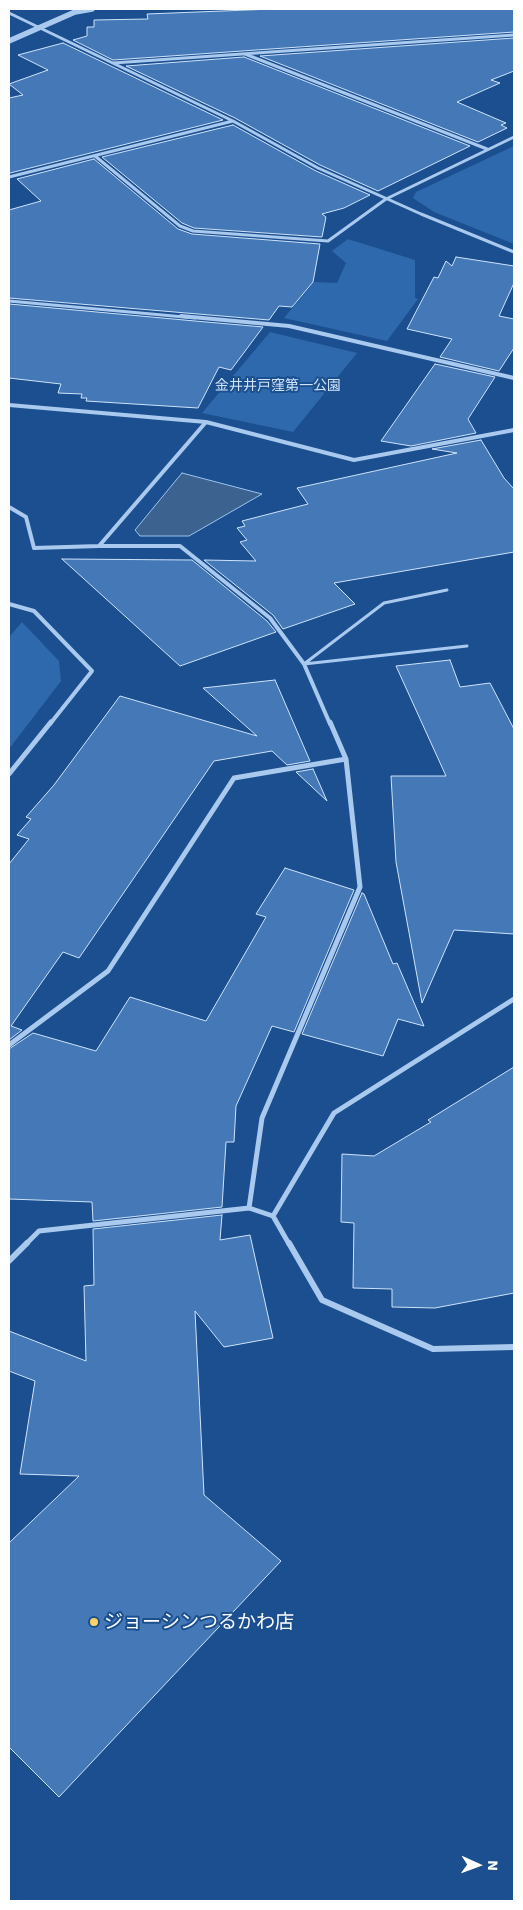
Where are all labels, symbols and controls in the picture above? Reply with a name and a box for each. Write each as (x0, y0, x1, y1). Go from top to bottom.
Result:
park label: 金井井戸窪第一公園 (215, 378, 341, 394)
place label: ジョーシンつるかわ店 (104, 1611, 294, 1633)
marker: ジョーシンつるかわ店 (88, 1616, 100, 1628)
north arrow (453, 1840, 503, 1890)
text: N (485, 1860, 501, 1871)

